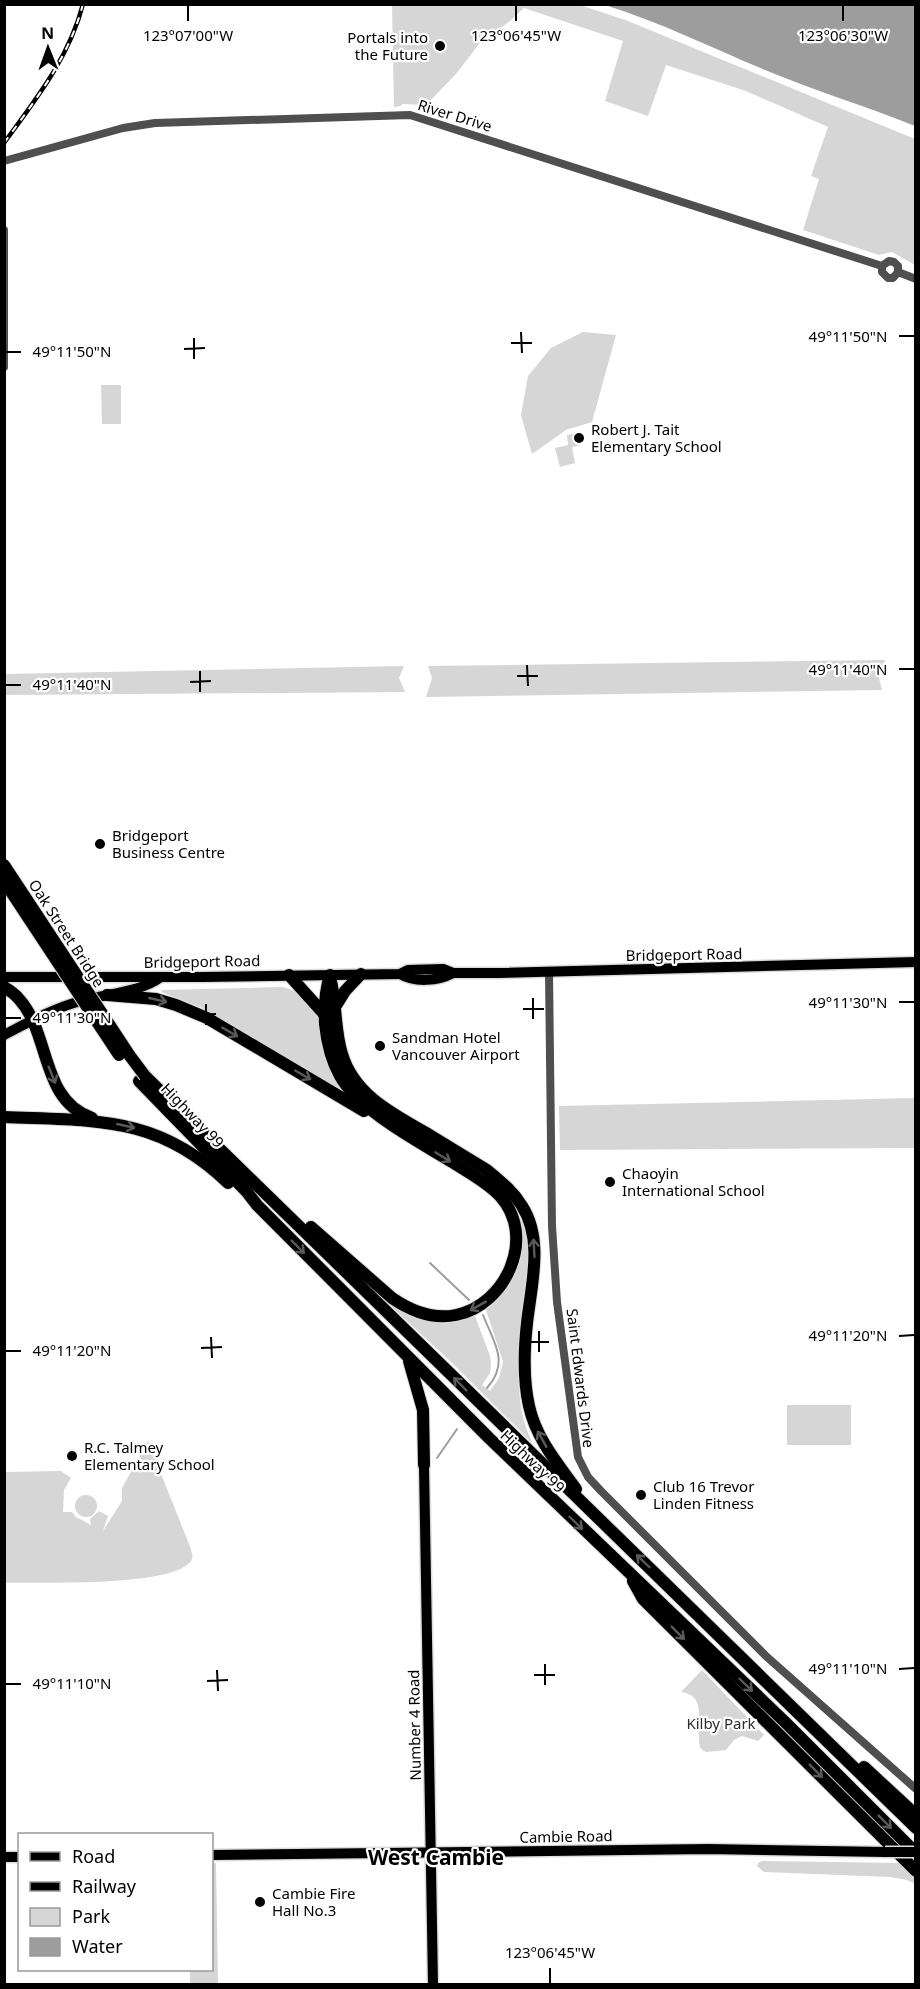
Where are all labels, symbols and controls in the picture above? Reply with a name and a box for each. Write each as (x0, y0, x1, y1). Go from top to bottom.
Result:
north arrow (18, 18, 78, 78)
text: N (41, 22, 54, 44)
text: 123°07'00"W (143, 25, 233, 45)
text: 123°06'45"W (471, 25, 561, 45)
text: 123°06'30"W (798, 25, 888, 45)
place label: Portals into the Future (347, 27, 428, 64)
marker: Portals into the Future (433, 39, 447, 53)
street label: River Drive (416, 94, 494, 136)
text: 49°11'50"N (809, 326, 887, 346)
text: 49°11'50"N (33, 341, 111, 361)
place label: Robert J. Tait Elementary School (591, 419, 722, 456)
marker: Robert J. Tait Elementary School (572, 431, 586, 445)
text: 49°11'40"N (809, 659, 887, 679)
text: 49°11'40"N (33, 674, 111, 694)
place label: Bridgeport Business Centre (112, 825, 225, 862)
marker: Bridgeport Business Centre (93, 837, 107, 851)
street label: Oak Street Bridge (25, 875, 109, 991)
street label: Bridgeport Road (626, 943, 742, 965)
street label: Bridgeport Road (144, 950, 260, 972)
text: 49°11'30"N (809, 992, 887, 1012)
one-way arrow (148, 995, 168, 1006)
text: 49°11'30"N (33, 1007, 111, 1027)
one-way arrow (221, 1026, 238, 1038)
place label: Sandman Hotel Vancouver Airport (392, 1027, 520, 1064)
marker: Sandman Hotel Vancouver Airport (373, 1039, 387, 1053)
one-way arrow (47, 1065, 58, 1084)
one-way arrow (294, 1069, 311, 1081)
street label: Highway 99 (157, 1078, 229, 1152)
one-way arrow (116, 1121, 135, 1133)
one-way arrow (434, 1151, 451, 1163)
place label: Chaoyin International School (622, 1163, 765, 1200)
marker: Chaoyin International School (603, 1175, 617, 1189)
one-way arrow (528, 1238, 539, 1258)
one-way arrow (291, 1239, 306, 1254)
one-way arrow (469, 1301, 487, 1312)
street label: Saint Edwards Drive (563, 1307, 599, 1449)
text: 49°11'20"N (809, 1325, 887, 1345)
text: 49°11'20"N (33, 1340, 111, 1360)
one-way arrow (452, 1377, 467, 1391)
street label: Highway 99 (496, 1425, 570, 1497)
one-way arrow (536, 1431, 548, 1448)
place label: R.C. Talmey Elementary School (84, 1437, 215, 1474)
marker: R.C. Talmey Elementary School (65, 1449, 79, 1463)
place label: Club 16 Trevor Linden Fitness (653, 1476, 754, 1513)
marker: Club 16 Trevor Linden Fitness (634, 1488, 648, 1502)
one-way arrow (568, 1516, 583, 1530)
one-way arrow (635, 1554, 650, 1569)
one-way arrow (670, 1626, 685, 1641)
text: 49°11'10"N (809, 1658, 887, 1678)
street label: Number 4 Road (403, 1669, 425, 1781)
text: 49°11'10"N (33, 1673, 111, 1693)
one-way arrow (739, 1677, 754, 1692)
park label: Kilby Park (686, 1713, 756, 1733)
one-way arrow (808, 1763, 823, 1778)
one-way arrow (877, 1814, 892, 1829)
street label: Cambie Road (519, 1825, 613, 1847)
legend (18, 1833, 213, 1971)
district label: West Cambie (368, 1843, 504, 1871)
text: Road (72, 1844, 115, 1868)
text: Railway (72, 1874, 137, 1898)
place label: Cambie Fire Hall No.3 (272, 1883, 355, 1920)
marker: Cambie Fire Hall No.3 (253, 1895, 267, 1909)
text: Park (72, 1904, 110, 1928)
text: Water (72, 1934, 123, 1958)
text: 123°06'45"W (505, 1942, 595, 1962)

